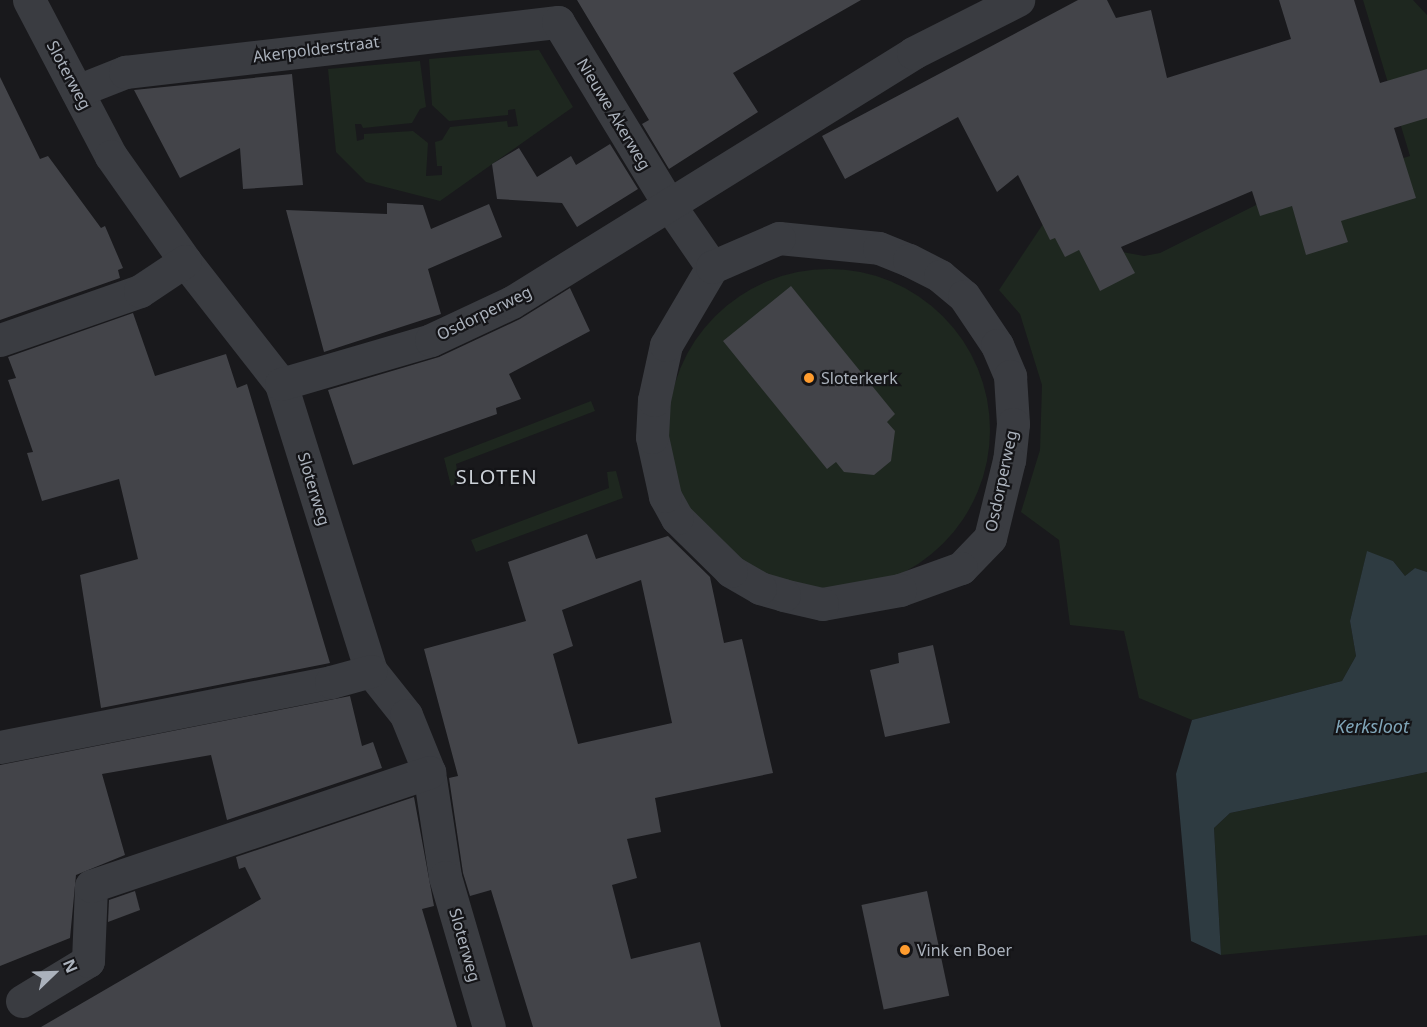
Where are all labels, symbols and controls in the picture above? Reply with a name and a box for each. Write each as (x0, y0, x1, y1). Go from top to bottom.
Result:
street label: Akerpolderstraat (252, 32, 380, 66)
street label: Sloterweg (43, 37, 95, 113)
street label: Nieuwe Akerweg (573, 55, 655, 173)
street label: Osdorperweg (433, 282, 535, 344)
place label: Sloterkerk (821, 368, 898, 388)
marker: Sloterkerk (802, 371, 816, 385)
street label: Osdorperweg (981, 429, 1021, 533)
street label: Sloterweg (294, 450, 334, 528)
district label: SLOTEN (456, 464, 538, 488)
water label: Kerksloot (1335, 715, 1409, 737)
street label: Sloterweg (445, 906, 485, 984)
place label: Vink en Boer (917, 940, 1012, 960)
north arrow (24, 943, 84, 1003)
marker: Vink en Boer (898, 943, 912, 957)
text: N (58, 956, 83, 976)

